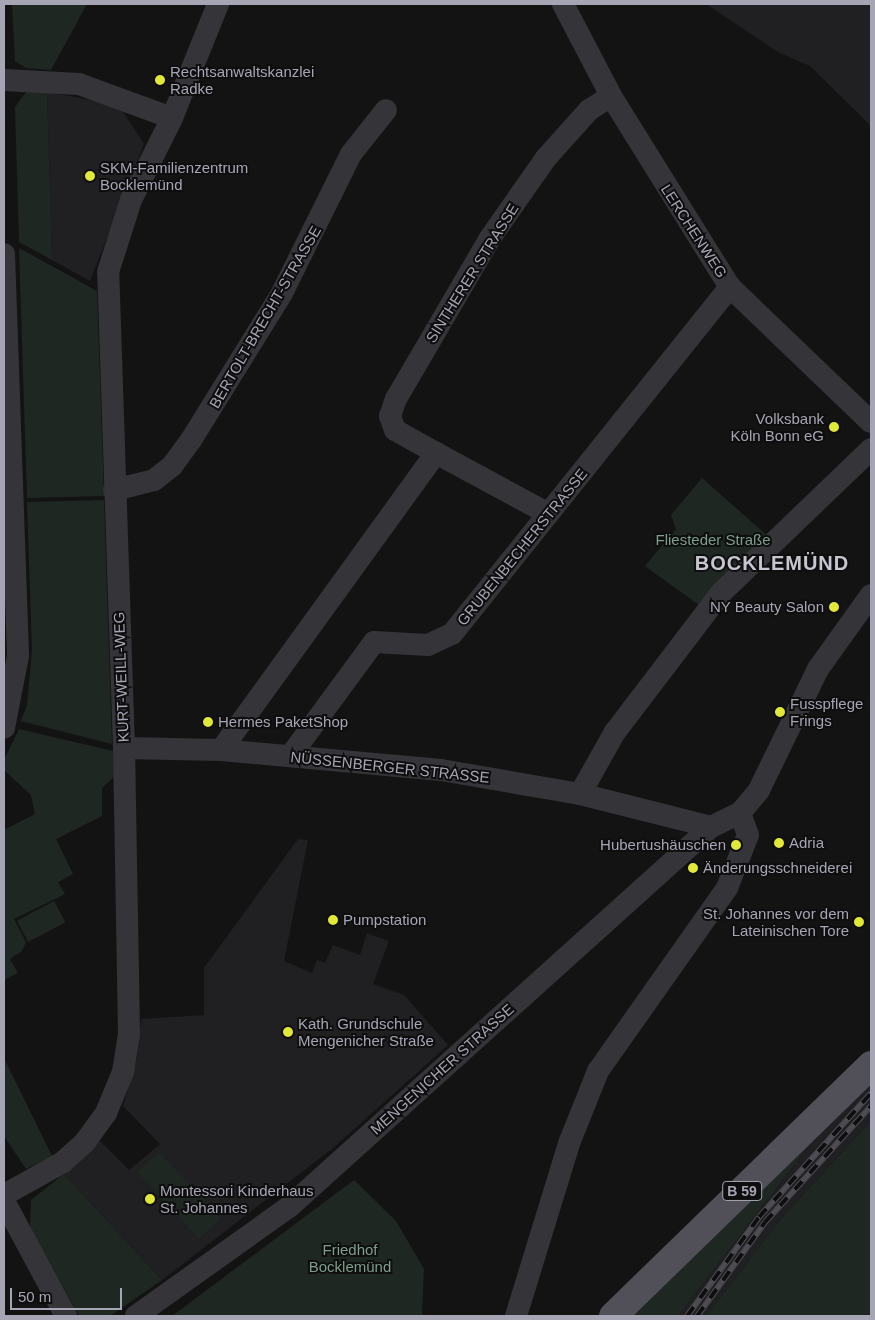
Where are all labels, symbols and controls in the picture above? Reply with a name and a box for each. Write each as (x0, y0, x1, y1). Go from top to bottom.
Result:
place label: Rechtsanwaltskanzlei Radke (170, 62, 314, 97)
marker: Rechtsanwaltskanzlei Radke (154, 74, 166, 86)
place label: SKM-Familienzentrum Bocklemünd (100, 158, 248, 193)
marker: SKM-Familienzentrum Bocklemünd (84, 170, 96, 182)
street label: LERCHENWEG (657, 181, 731, 281)
street label: SINTHERER STRASSE (422, 200, 522, 346)
street label: BERTOLT-BRECHT-STRASSE (205, 223, 325, 411)
place label: Volksbank Köln Bonn eG (731, 409, 824, 444)
marker: Volksbank Köln Bonn eG (828, 421, 840, 433)
street label: GRUBENBECHERSTRASSE (453, 465, 591, 629)
park label: Fliesteder Straße (655, 531, 771, 549)
district label: BOCKLEMÜND (694, 551, 850, 575)
place label: NY Beauty Salon (710, 598, 824, 616)
marker: NY Beauty Salon (828, 601, 840, 613)
street label: KURT-WEILL-WEG (110, 611, 132, 743)
place label: Fusspflege Frings (790, 694, 863, 729)
marker: Fusspflege Frings (774, 706, 786, 718)
place label: Hermes PaketShop (218, 713, 348, 731)
marker: Hermes PaketShop (202, 716, 214, 728)
street label: NÜSSENBERGER STRASSE (290, 748, 490, 786)
place label: Adria (789, 834, 824, 852)
place label: Hubertushäuschen (600, 836, 726, 854)
marker: Adria (773, 837, 785, 849)
marker: Hubertushäuschen (730, 839, 742, 851)
place label: Änderungsschneiderei (703, 859, 852, 877)
marker: Änderungsschneiderei (687, 862, 699, 874)
place label: St. Johannes vor dem Lateinischen Tore (703, 904, 849, 939)
place label: Pumpstation (343, 911, 426, 929)
marker: Pumpstation (327, 914, 339, 926)
marker: St. Johannes vor dem Lateinischen Tore (853, 916, 865, 928)
street label: MENGENICHER STRASSE (367, 1000, 517, 1138)
place label: Kath. Grundschule Mengenicher Straße (298, 1014, 434, 1049)
marker: Kath. Grundschule Mengenicher Straße (282, 1026, 294, 1038)
road number: B 59 (722, 1180, 762, 1202)
place label: Montessori Kinderhaus St. Johannes (160, 1181, 313, 1216)
marker: Montessori Kinderhaus St. Johannes (144, 1193, 156, 1205)
park label: Friedhof Bocklemünd (309, 1240, 391, 1275)
scale bar (12, 1278, 125, 1310)
text: 50 m (18, 1288, 51, 1305)

